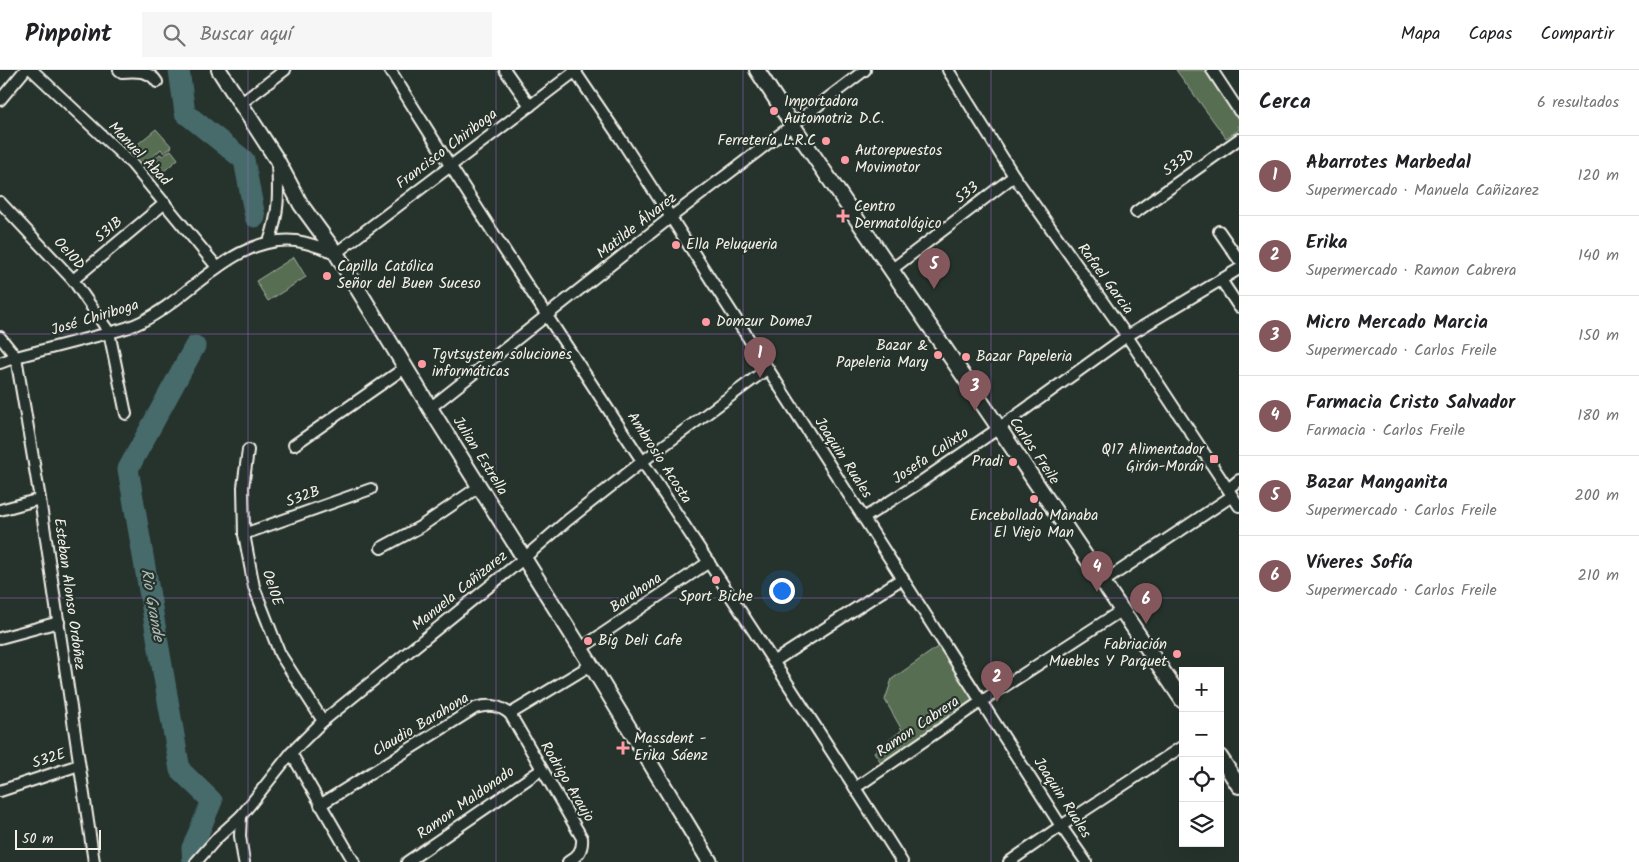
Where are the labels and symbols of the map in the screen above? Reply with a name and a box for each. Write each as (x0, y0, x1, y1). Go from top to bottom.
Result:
place label: Importadora Automotriz D.C. (784, 90, 884, 131)
street label: Francisco Chiriboga (391, 103, 503, 195)
marker: Importadora Automotriz D.C. (768, 105, 780, 117)
street label: Manuel Abad (102, 116, 176, 192)
place label: Ferretería L.R.C (718, 129, 816, 153)
marker: Ferretería L.R.C (820, 135, 832, 147)
place label: Autorepuestos Movimotor (855, 139, 943, 180)
street label: S33D (1158, 143, 1200, 183)
marker: Autorepuestos Movimotor (839, 154, 851, 166)
street label: S33 (950, 176, 985, 210)
street label: Matilde Álvarez (592, 187, 683, 265)
place label: Centro Dermatológico (854, 195, 942, 236)
marker: Centro Dermatológico (836, 209, 850, 223)
street label: S31B (89, 211, 129, 249)
street label: Oe10D (47, 232, 91, 276)
place label: Ella Peluqueria (686, 233, 778, 257)
street label: Rafael Garcia (1071, 238, 1139, 320)
marker: Ella Peluqueria (670, 239, 682, 251)
pin: 5 (918, 248, 950, 289)
place label: Capilla Católica Señor del Buen Suceso (337, 255, 481, 296)
marker: Capilla Católica Señor del Buen Suceso (321, 270, 333, 282)
street label: José Chiriboga (48, 293, 142, 343)
place label: Domzur DomeJ (716, 310, 812, 334)
marker: Domzur DomeJ (700, 316, 712, 328)
place label: Bazar & Papeleria Mary (836, 334, 929, 375)
pin: 1 (744, 337, 776, 378)
place label: Tgvtsystem soluciones informáticas (432, 343, 572, 384)
place label: Bazar Papeleria (976, 345, 1072, 369)
marker: Bazar & Papeleria Mary (932, 349, 944, 361)
marker: Bazar Papeleria (960, 351, 972, 363)
marker: Tgvtsystem soluciones informáticas (416, 358, 428, 370)
pin: 3 (959, 370, 991, 411)
street label: Ambrosio Acosta (620, 407, 698, 509)
street label: Julian Estrella (446, 412, 514, 500)
street label: Carlos Freile (1002, 412, 1066, 490)
street label: Joaquin Ruales (808, 413, 879, 504)
street label: Josefa Calixto (888, 421, 974, 491)
place label: Q17 Alimentador Girón-Morán (1102, 438, 1205, 479)
place label: Pradi (972, 450, 1004, 474)
marker: Q17 Alimentador Girón-Morán (1208, 453, 1220, 465)
marker: Pradi (1007, 456, 1019, 468)
street label: S32B (283, 480, 323, 514)
marker: Encebollado Manaba El Viejo Man (1028, 493, 1040, 505)
place label: Encebollado Manaba El Viejo Man (970, 504, 1098, 545)
street label: Esteban Alonso Ordoñez (46, 516, 92, 672)
street label: Manuela Cañizarez (407, 545, 513, 637)
pin: 4 (1081, 551, 1113, 592)
water label: Rio Grande (133, 567, 171, 645)
street label: Oe10E (255, 567, 289, 610)
street label: Barahona (605, 567, 667, 619)
marker: Sport Biche (710, 574, 722, 586)
your location (769, 578, 795, 604)
pin: 6 (1130, 583, 1162, 624)
place label: Sport Biche (679, 585, 753, 609)
place label: Big Deli Cafe (598, 629, 683, 653)
place label: Fabriación Muebles Y Parquet (1049, 633, 1167, 674)
marker: Big Deli Cafe (582, 635, 594, 647)
marker: Fabriación Muebles Y Parquet (1171, 648, 1183, 660)
pin: 2 (981, 661, 1013, 702)
street label: Claudio Barahona (368, 687, 474, 763)
street label: Ramon Cabrera (871, 690, 965, 764)
place label: Massdent - Erika Sáenz (634, 727, 708, 768)
street label: Rodrigo Araujo (533, 737, 601, 827)
marker: Massdent - Erika Sáenz (616, 741, 630, 755)
street label: S32E (29, 742, 70, 776)
street label: Joaquin Ruales (1027, 753, 1098, 844)
street label: Ramon Maldonado (412, 760, 520, 846)
scale bar (15, 827, 101, 850)

